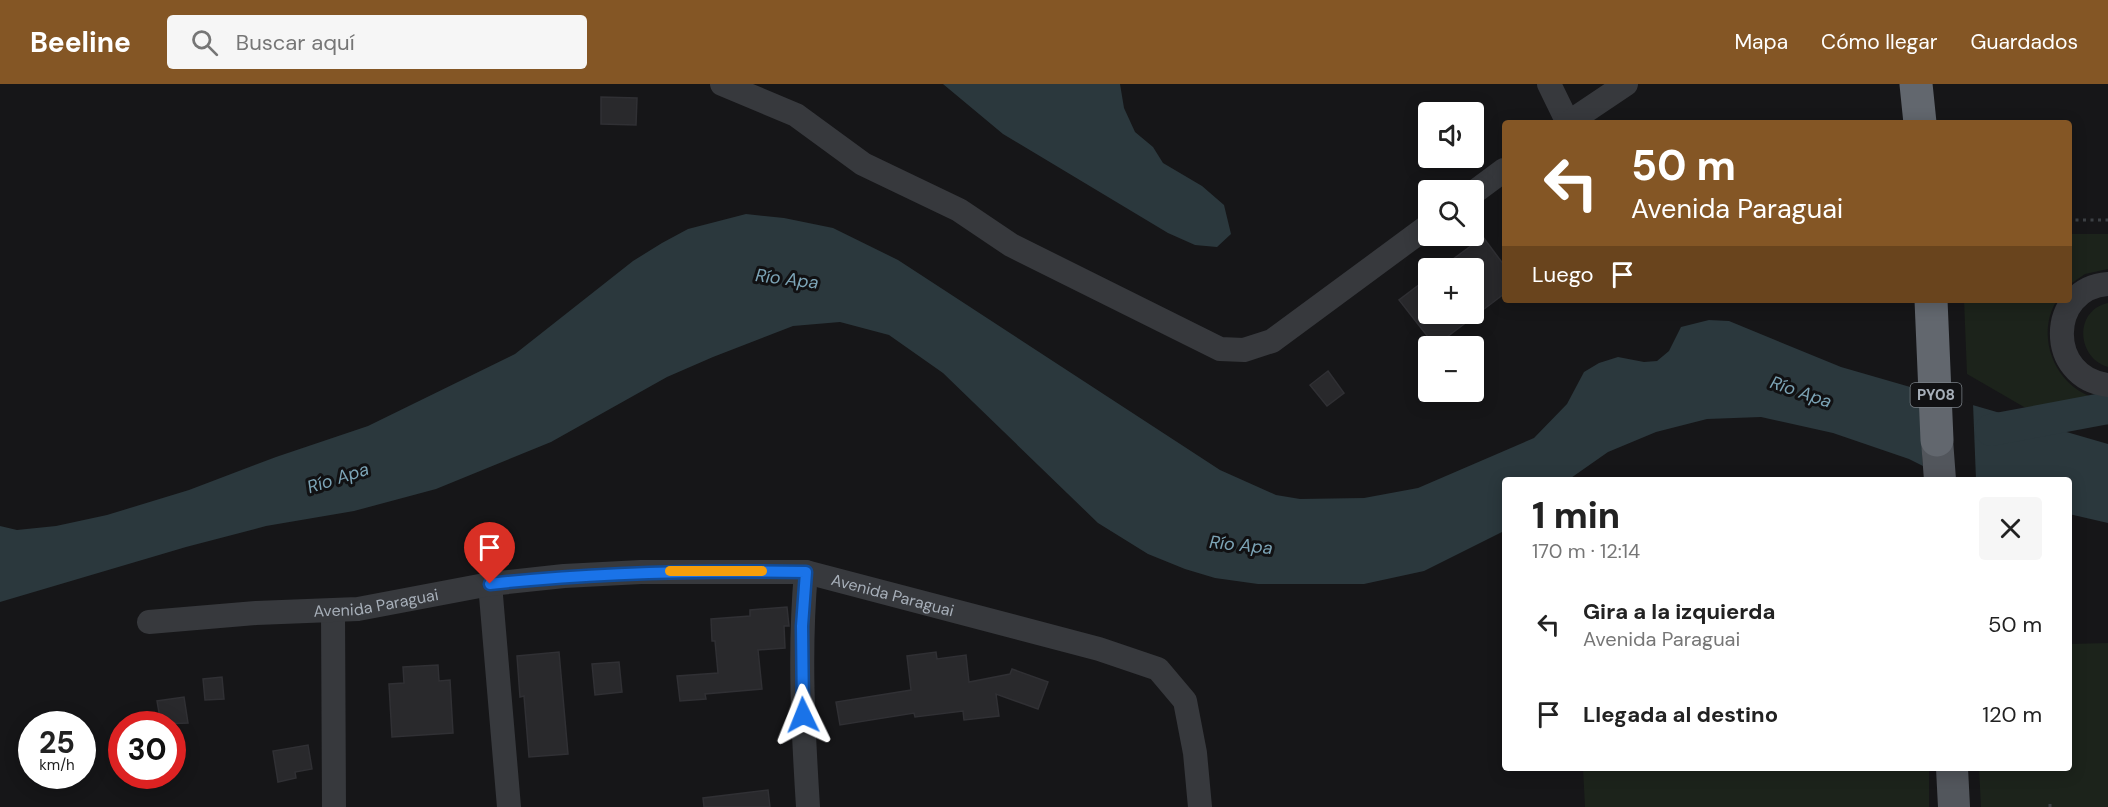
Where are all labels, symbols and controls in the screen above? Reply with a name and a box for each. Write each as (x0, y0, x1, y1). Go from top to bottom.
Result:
search box (167, 15, 587, 69)
text: Beeline (30, 24, 131, 61)
icon: search (188, 26, 221, 59)
text: Buscar aquí (236, 28, 355, 57)
text: Mapa (1734, 28, 1788, 56)
text: Cómo llegar (1821, 28, 1938, 56)
text: Guardados (1971, 28, 2078, 56)
map controls (1418, 102, 1484, 402)
button: sound (1418, 102, 1484, 168)
text: 50 m (1631, 138, 1736, 193)
icon: left (1532, 144, 1610, 222)
button: search (1418, 180, 1484, 246)
text: Avenida Paraguai (1631, 191, 1843, 226)
button: + (1418, 258, 1484, 324)
icon: arrive (1606, 258, 1639, 291)
text: Luego (1532, 260, 1594, 289)
water label: Río Apa (754, 263, 820, 295)
button: − (1418, 336, 1484, 402)
water label: Río Apa (1767, 370, 1835, 414)
road number: PY08 (1910, 383, 1962, 407)
water label: Río Apa (304, 457, 372, 499)
text: 1 min (1532, 492, 1620, 539)
button: close (1979, 497, 2042, 560)
pin (464, 522, 515, 584)
water label: Río Apa (1208, 530, 1274, 560)
icon: arrive (473, 531, 506, 564)
text: 170 m · 12:14 (1532, 538, 1640, 564)
street label: Avenida Paraguai (829, 569, 956, 621)
street label: Avenida Paraguai (313, 584, 440, 621)
text: Gira a la izquierda (1583, 597, 1775, 626)
icon: left (1532, 608, 1565, 641)
text: 50 m (1988, 610, 2042, 639)
text: Avenida Paraguai (1583, 626, 1740, 652)
position arrow (771, 683, 835, 747)
icon: arrive (1532, 698, 1565, 731)
text: Llegada al destino (1583, 700, 1778, 729)
text: 120 m (1982, 700, 2042, 729)
speed limit sign: 30 (108, 711, 186, 789)
text: 25 (39, 723, 75, 762)
text: km/h (39, 755, 75, 775)

